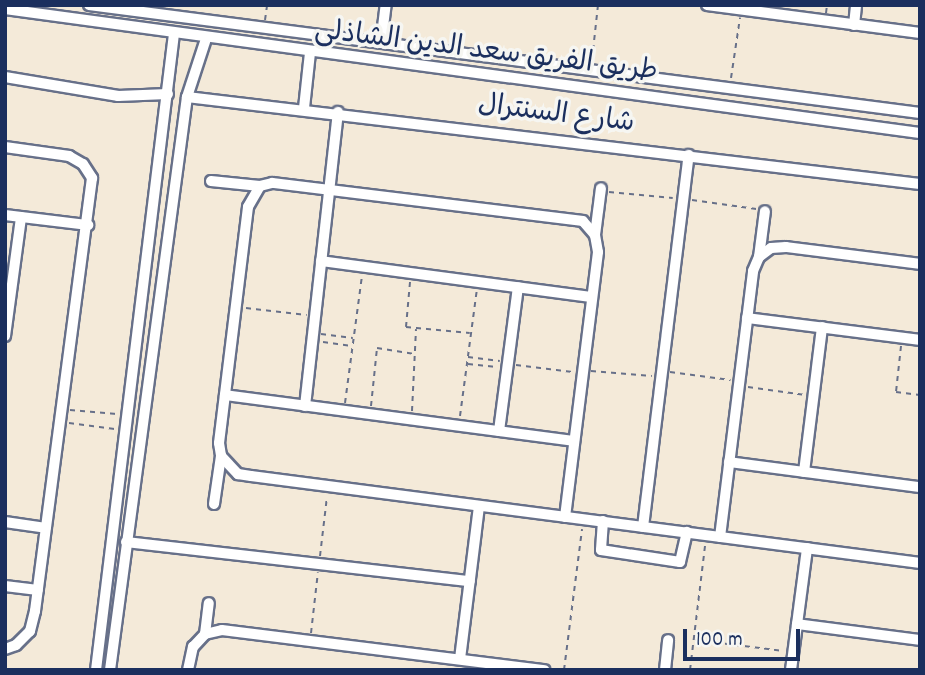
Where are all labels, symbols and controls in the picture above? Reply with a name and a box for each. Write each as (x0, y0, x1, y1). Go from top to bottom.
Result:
street label: طريق الفريق سعد الدين الشاذلى (313, 15, 659, 91)
street label: شارع السنترال (476, 90, 636, 142)
scale bar (687, 616, 804, 660)
text: 100 m (696, 626, 743, 656)

